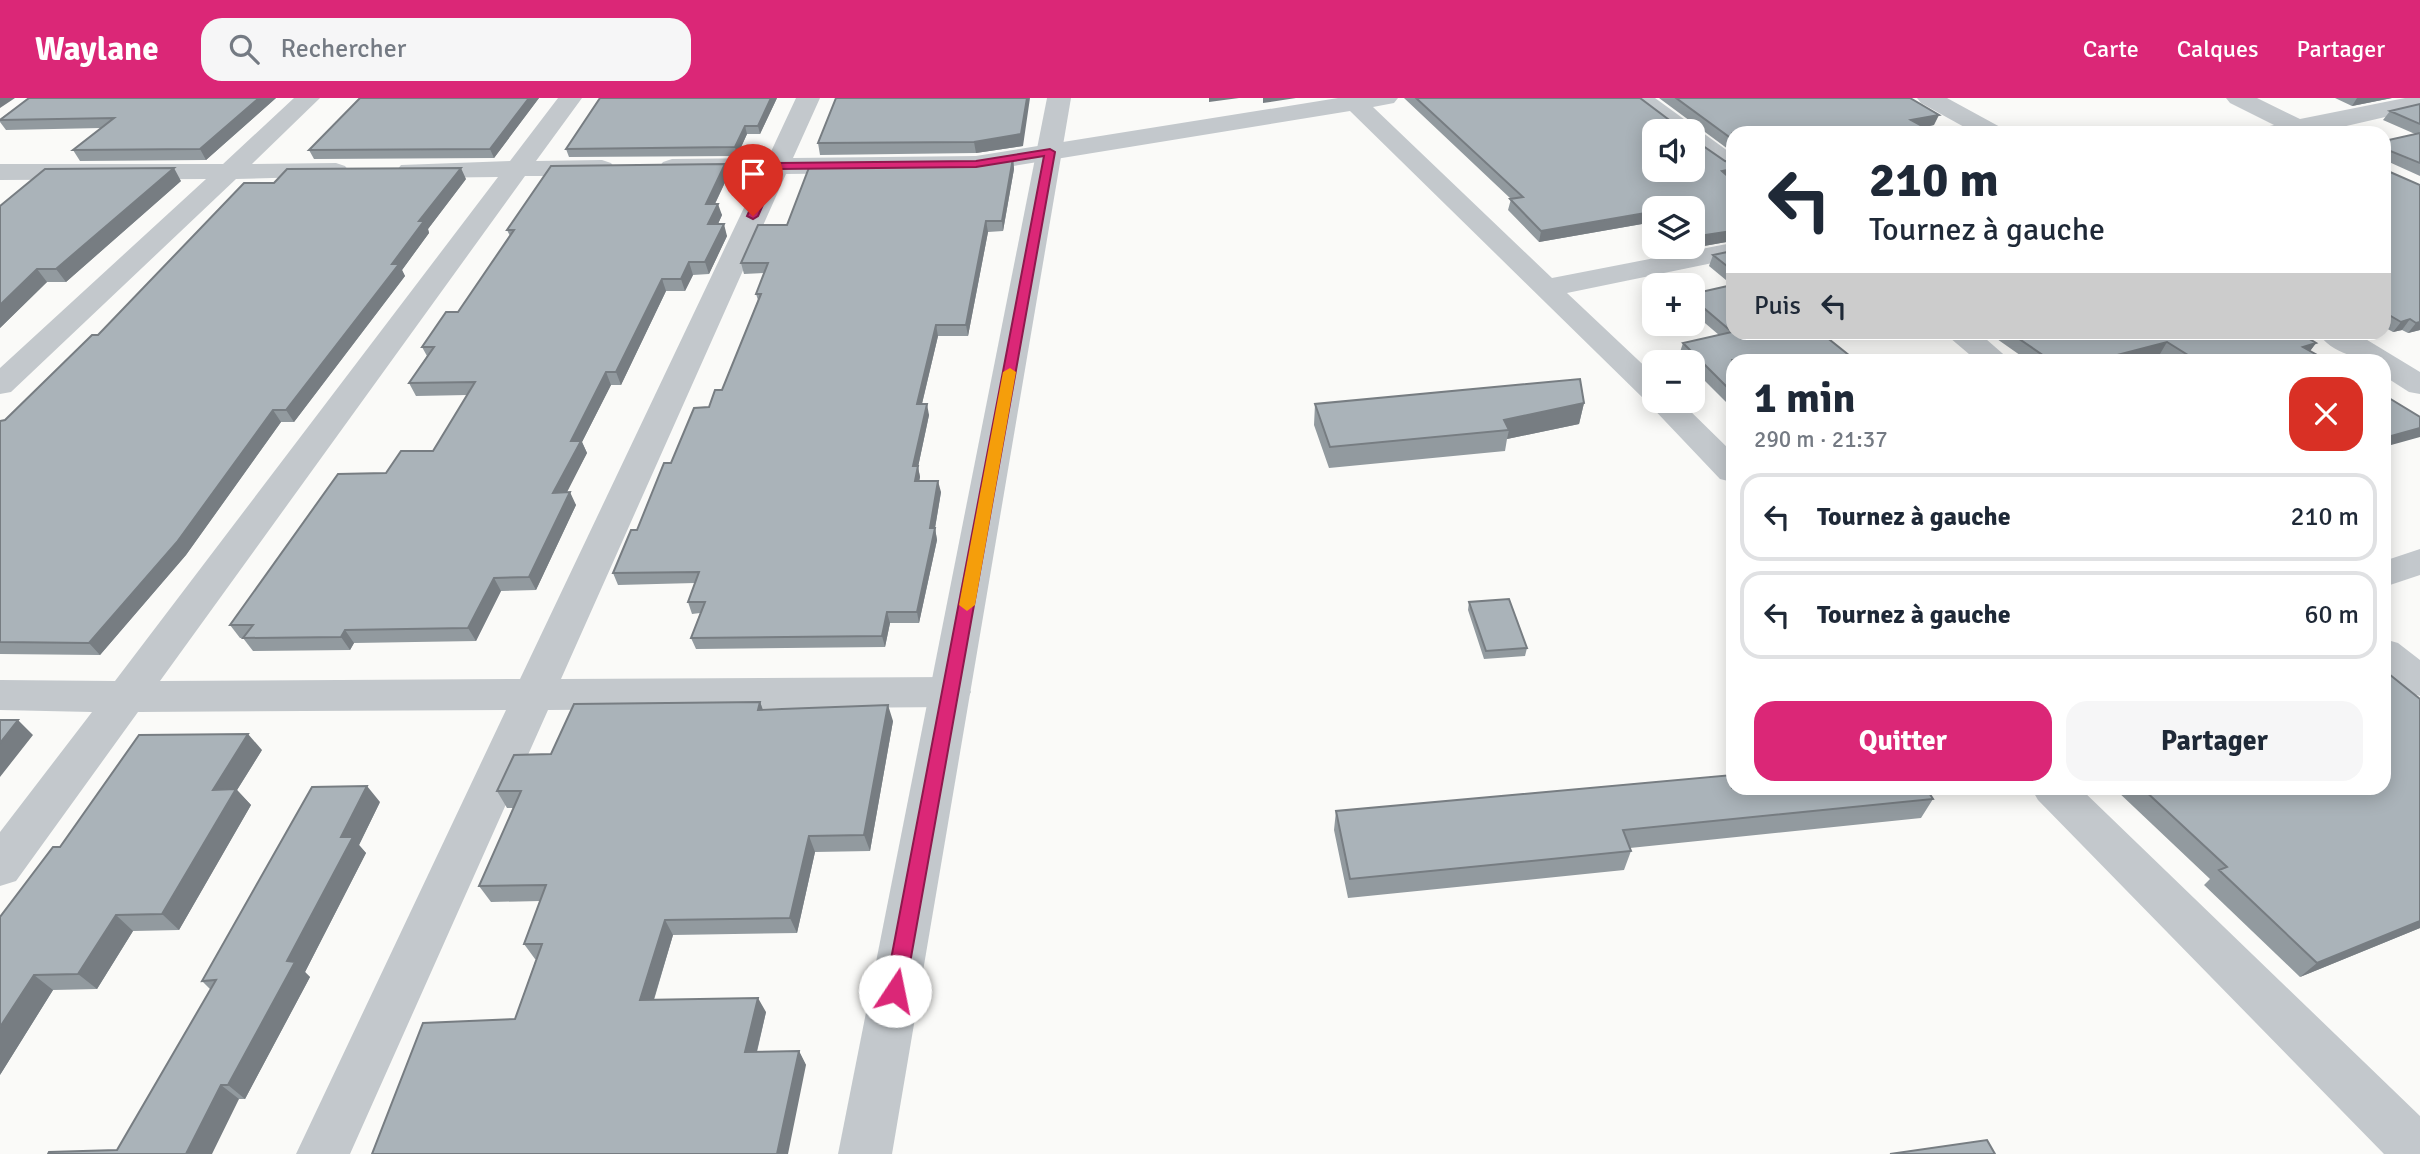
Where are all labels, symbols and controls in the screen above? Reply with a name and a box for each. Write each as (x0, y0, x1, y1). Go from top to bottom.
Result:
search box (201, 18, 691, 81)
text: Waylane (35, 29, 159, 70)
icon: search (225, 30, 263, 68)
text: Rechercher (281, 33, 406, 65)
text: Carte (2083, 34, 2139, 64)
text: Calques (2177, 34, 2258, 64)
text: Partager (2296, 34, 2385, 64)
map controls (1642, 119, 1705, 413)
button: sound (1642, 119, 1705, 182)
pin (723, 144, 783, 216)
text: 210 m (1869, 150, 1999, 210)
icon: left (1754, 154, 1845, 245)
icon: arrive (734, 155, 772, 193)
button: layers (1642, 196, 1705, 259)
text: Tournez à gauche (1869, 210, 2105, 249)
button: + (1642, 273, 1705, 336)
icon: left (1815, 287, 1853, 325)
text: Puis (1754, 290, 1801, 322)
button: − (1642, 350, 1705, 413)
text: 1 min (1754, 373, 1855, 424)
button: close (2289, 377, 2363, 451)
text: 290 m · 21:37 (1754, 425, 1888, 454)
icon: left (1758, 498, 1796, 536)
text: Tournez à gauche (1817, 501, 2011, 533)
text: 210 m (2290, 501, 2359, 533)
icon: left (1758, 596, 1796, 634)
text: Tournez à gauche (1817, 599, 2011, 631)
text: 60 m (2304, 599, 2359, 631)
button: Quitter (1754, 701, 2052, 781)
button: Partager (2066, 701, 2363, 781)
position arrow (858, 954, 932, 1028)

